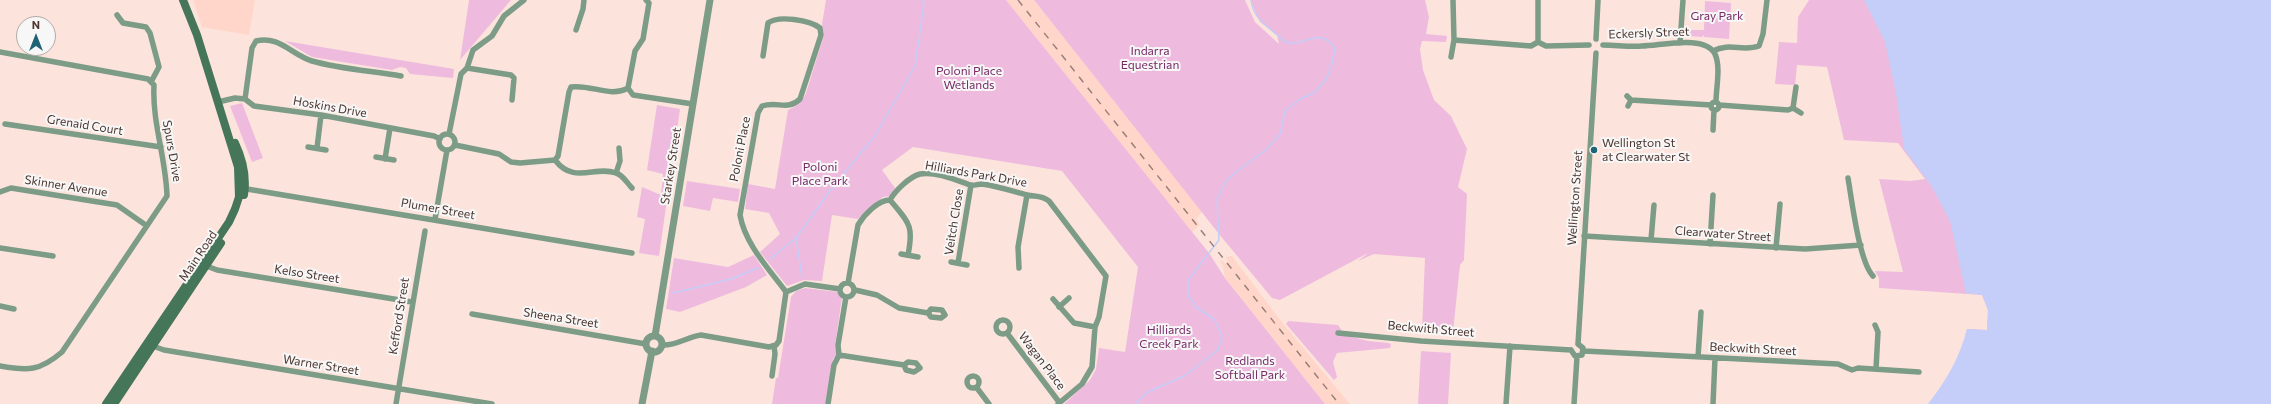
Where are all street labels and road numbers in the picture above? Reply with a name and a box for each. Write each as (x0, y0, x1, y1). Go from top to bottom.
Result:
street label: Eckersly Street (1608, 24, 1690, 42)
street label: Hoskins Drive (292, 93, 368, 121)
street label: Grenaid Court (46, 112, 124, 138)
street label: Poloni Place (727, 115, 753, 183)
street label: Spurs Drive (160, 119, 184, 183)
street label: Starkey Street (658, 126, 684, 206)
street label: Wellington Street (1564, 150, 1586, 246)
street label: Hilliards Park Drive (924, 158, 1028, 190)
street label: Skinner Avenue (23, 172, 109, 200)
street label: Veitch Close (942, 188, 966, 256)
street label: Plumer Street (400, 195, 476, 223)
street label: Clearwater Street (1674, 223, 1772, 245)
street label: Main Road (176, 228, 220, 284)
street label: Kelso Street (273, 262, 341, 286)
street label: Kefford Street (386, 277, 412, 355)
street label: Sheena Street (522, 305, 600, 331)
street label: Beckwith Street (1387, 318, 1475, 340)
street label: Wagan Place (1016, 329, 1068, 393)
street label: Beckwith Street (1709, 340, 1797, 358)
street label: Warner Street (282, 352, 360, 378)

